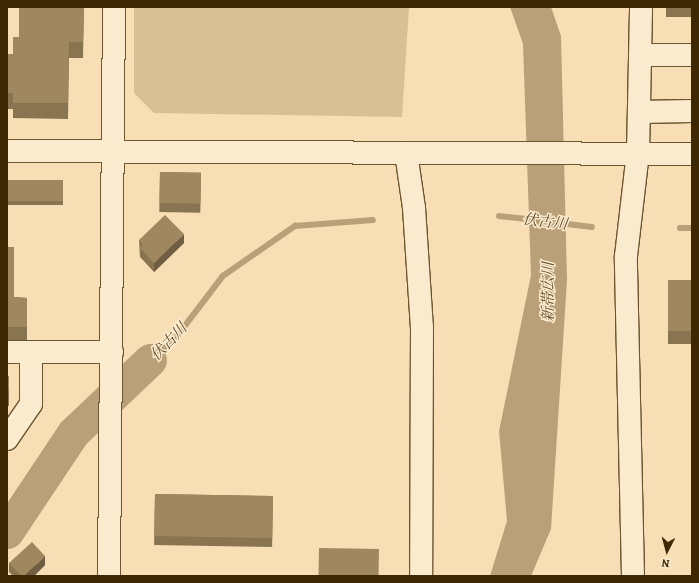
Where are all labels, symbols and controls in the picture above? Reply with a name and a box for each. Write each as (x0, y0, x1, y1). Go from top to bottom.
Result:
water label: 伏古川 (522, 210, 568, 234)
water label: 新帯広川 (540, 262, 558, 322)
water label: 伏古川 (147, 320, 191, 364)
north arrow (647, 531, 687, 571)
text: N (661, 556, 670, 571)

